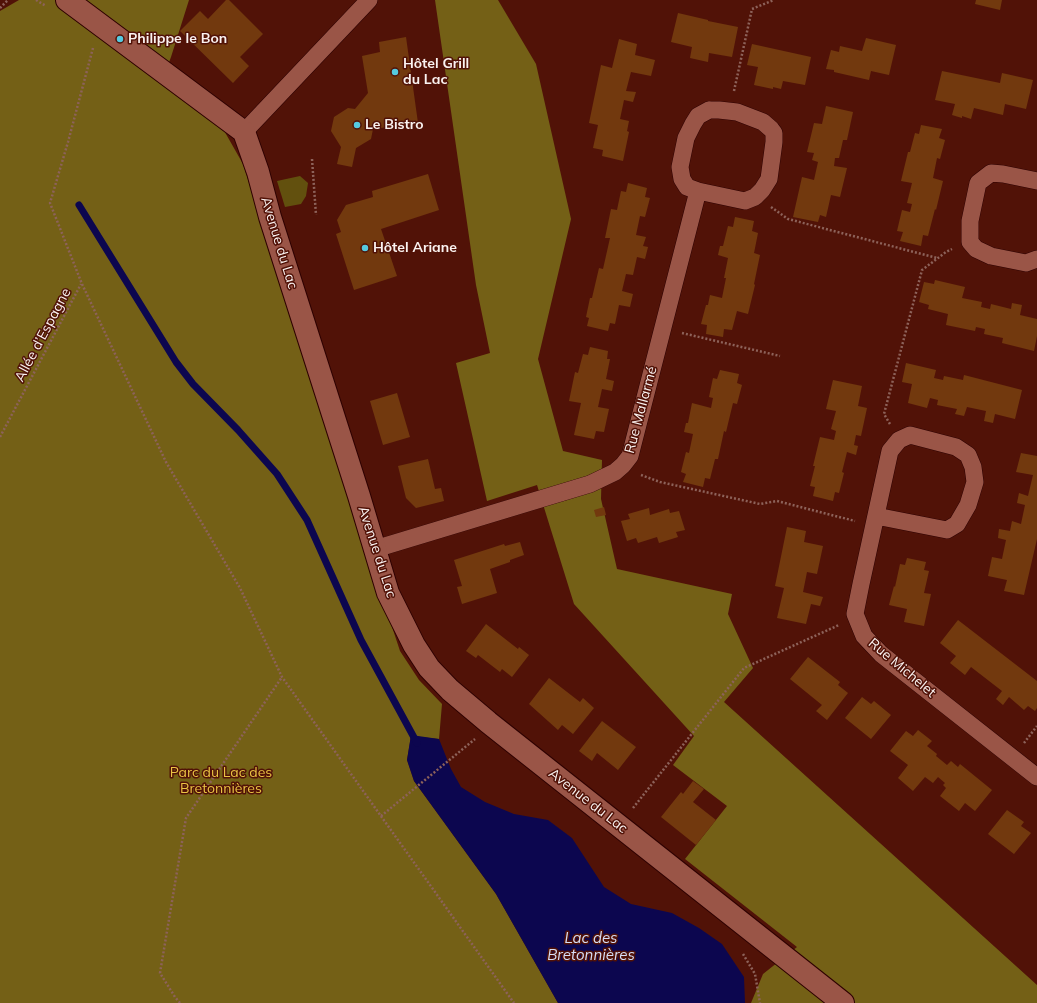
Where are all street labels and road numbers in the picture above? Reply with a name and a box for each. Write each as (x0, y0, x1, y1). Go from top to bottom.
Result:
street label: Avenue du Lac (257, 195, 301, 291)
street label: Allée d’Espagne (11, 285, 75, 385)
street label: Rue Mallarmé (621, 365, 661, 455)
street label: Avenue du Lac (354, 504, 400, 600)
street label: Rue Michelet (865, 635, 939, 701)
street label: Avenue du Lac (545, 765, 631, 837)

